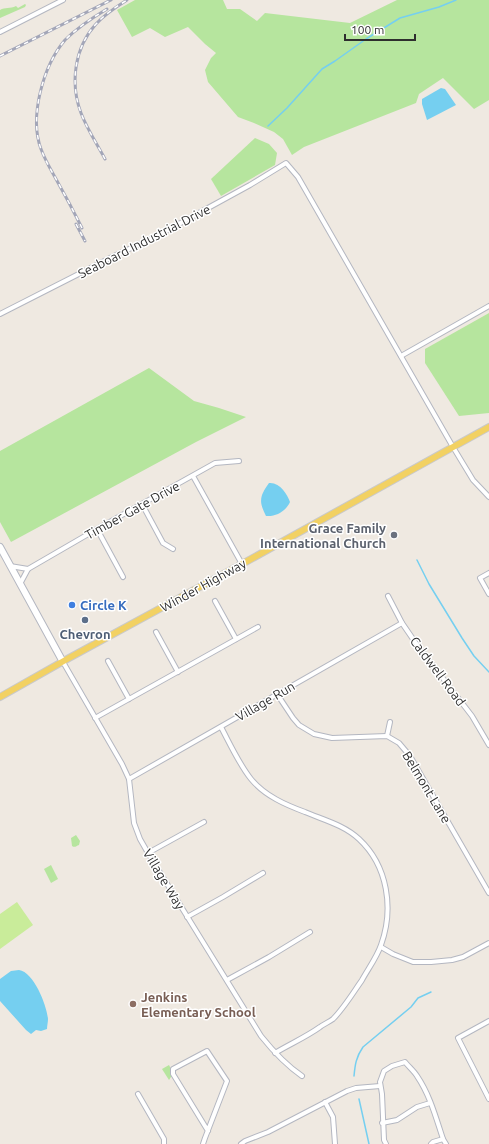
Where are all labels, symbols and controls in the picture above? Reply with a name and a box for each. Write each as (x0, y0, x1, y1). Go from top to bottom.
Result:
scale bar (345, 16, 415, 42)
text: 100 m (351, 23, 384, 36)
street label: Seaboard Industrial Drive (76, 202, 212, 280)
street label: Timber Gate Drive (82, 478, 182, 542)
place label: Grace Family International Church (260, 521, 386, 550)
marker: Grace Family International Church (389, 530, 399, 540)
street label: Winder Highway (158, 556, 248, 614)
place label: Circle K (80, 598, 127, 612)
marker: Circle K (67, 600, 77, 610)
marker: Chevron (80, 615, 90, 625)
place label: Chevron (59, 627, 111, 641)
street label: Caldwell Road (408, 634, 468, 708)
street label: Village Run (233, 678, 297, 724)
street label: Belmont Lane (400, 749, 454, 825)
street label: Village Way (141, 846, 187, 912)
place label: Jenkins Elementary School (141, 990, 256, 1019)
marker: Jenkins Elementary School (128, 999, 138, 1009)

